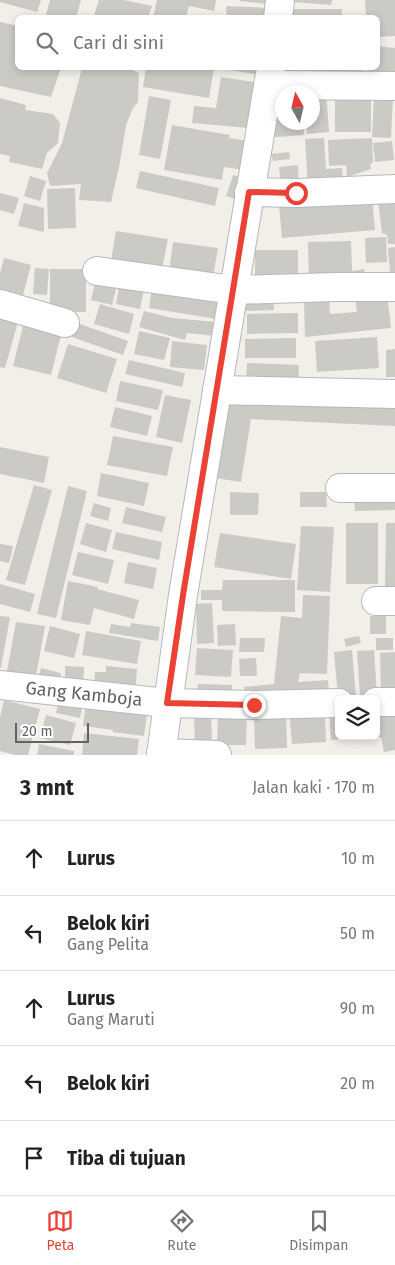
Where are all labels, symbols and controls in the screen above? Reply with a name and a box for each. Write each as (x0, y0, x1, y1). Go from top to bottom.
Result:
search box (15, 15, 380, 70)
icon: search (33, 29, 61, 57)
text: Cari di sini (73, 31, 164, 54)
north arrow (275, 85, 320, 130)
route start (285, 182, 308, 205)
street label: Gang Kamboja (24, 677, 144, 711)
route end (243, 694, 266, 717)
map controls (335, 695, 380, 740)
button: layers (335, 695, 380, 740)
scale bar (15, 720, 89, 743)
text: 20 m (22, 723, 52, 740)
text: 3 mnt (20, 775, 74, 801)
text: Jalan kaki · 170 m (252, 778, 375, 797)
icon: ahead (20, 844, 48, 872)
text: Lurus (67, 847, 115, 870)
text: 10 m (341, 849, 375, 868)
text: Belok kiri (67, 912, 150, 935)
icon: left (20, 919, 48, 947)
text: 50 m (340, 924, 375, 943)
text: Gang Pelita (67, 935, 149, 954)
text: Lurus (67, 987, 115, 1010)
icon: ahead (20, 994, 48, 1022)
text: 90 m (340, 999, 375, 1018)
text: Gang Maruti (67, 1010, 155, 1029)
icon: left (20, 1069, 48, 1097)
text: Belok kiri (67, 1072, 150, 1095)
text: 20 m (340, 1074, 375, 1093)
icon: arrive (20, 1144, 48, 1172)
text: Tiba di tujuan (67, 1147, 186, 1170)
tab: Peta (46, 1207, 74, 1254)
tab: Rute (167, 1207, 196, 1254)
tab: Disimpan (289, 1207, 349, 1254)

